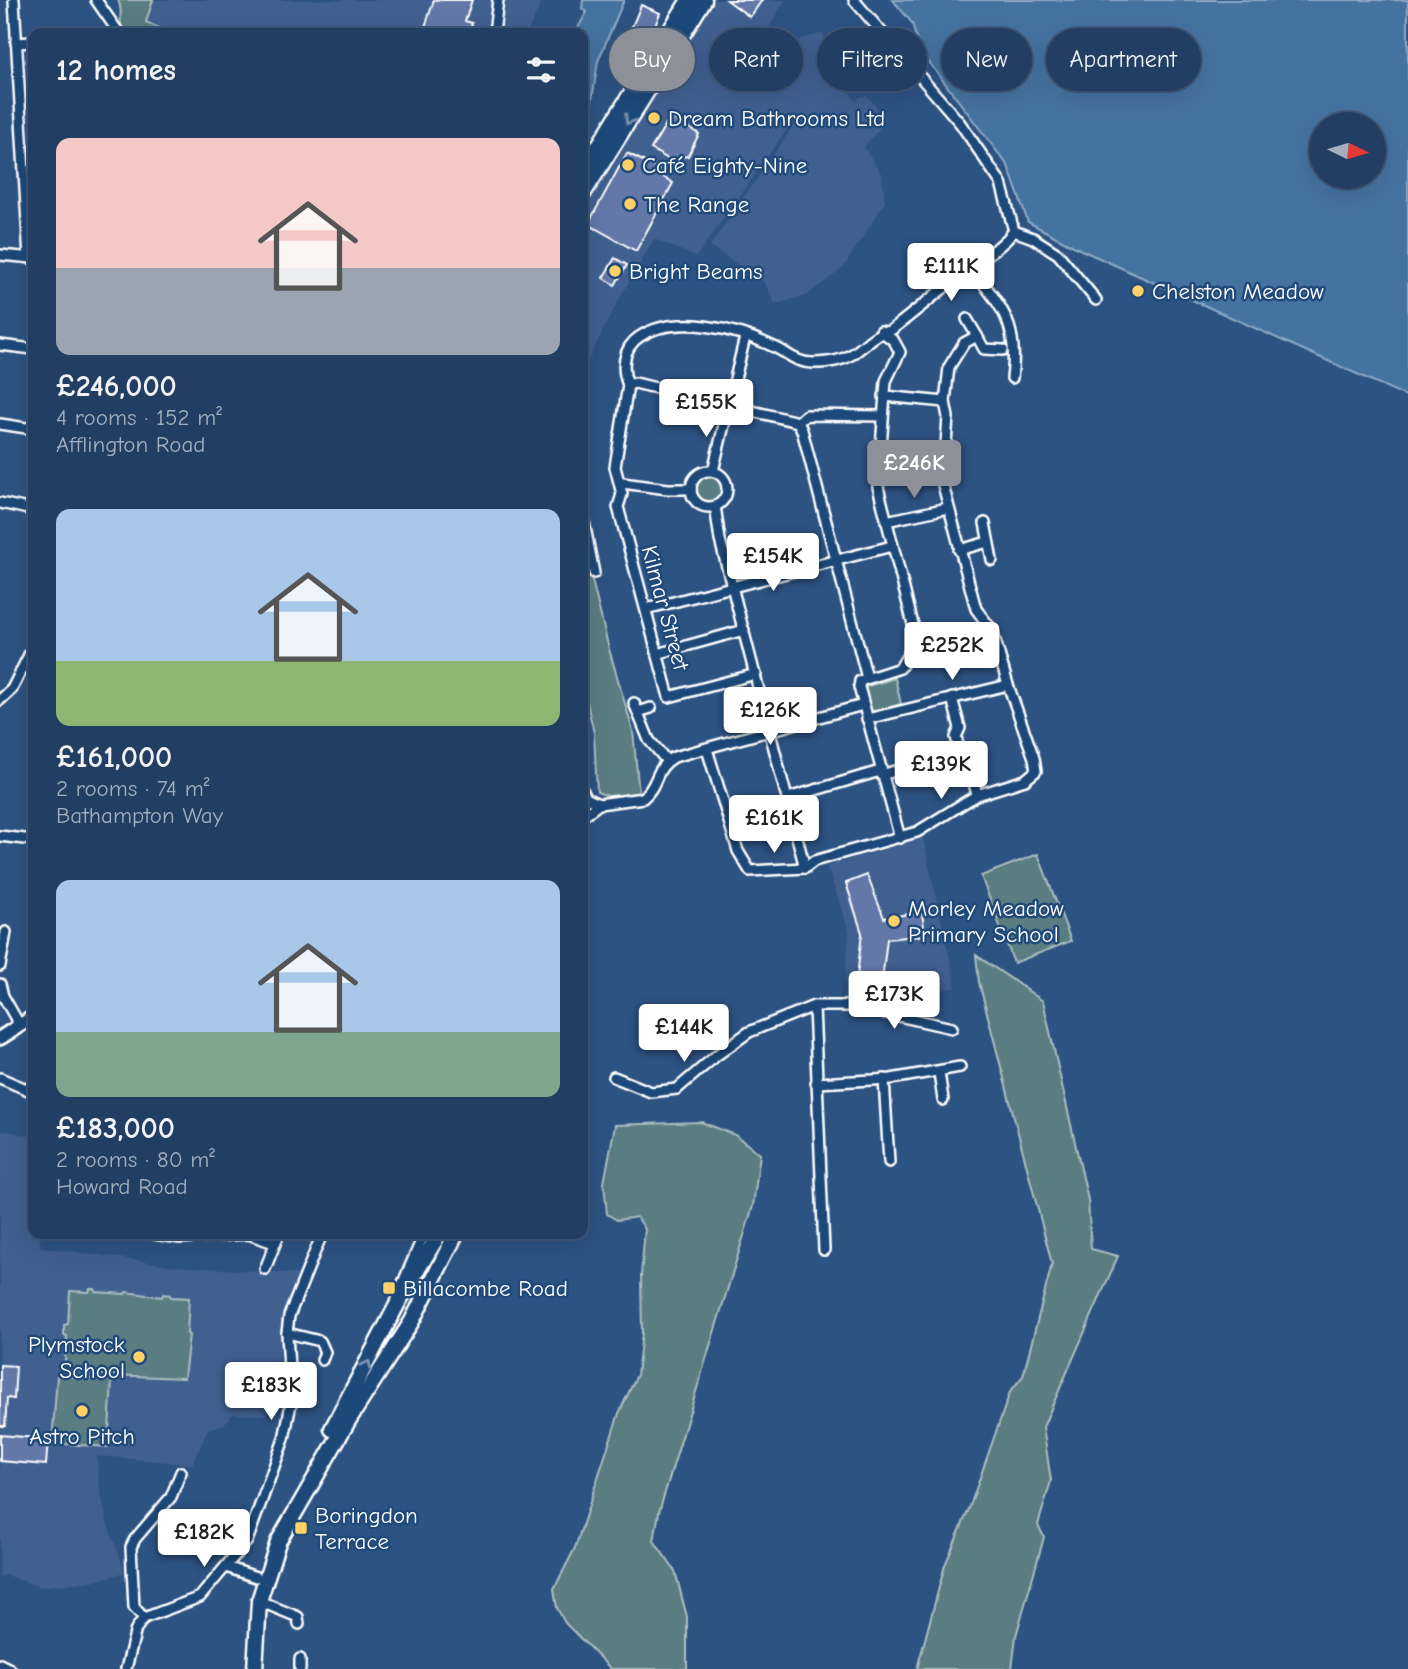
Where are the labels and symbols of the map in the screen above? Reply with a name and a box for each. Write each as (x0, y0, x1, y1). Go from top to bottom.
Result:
place label: Dream Bathrooms Ltd (668, 105, 885, 132)
marker: Dream Bathrooms Ltd (646, 110, 662, 126)
one-way arrow (624, 112, 637, 125)
north arrow (1309, 112, 1386, 189)
place label: Café Eighty-Nine (642, 152, 807, 179)
marker: Café Eighty-Nine (620, 157, 636, 173)
place label: The Range (644, 191, 749, 218)
marker: The Range (622, 196, 638, 212)
pin: £111K (902, 244, 1000, 303)
place label: Bright Beams (629, 258, 763, 285)
marker: Bright Beams (607, 263, 623, 279)
place label: Chelston Meadow (1152, 278, 1324, 305)
marker: Chelston Meadow (1130, 283, 1146, 299)
pin: £155K (657, 380, 755, 439)
pin: £246K (865, 440, 963, 500)
pin: £154K (724, 534, 822, 593)
street label: Kilmar Street (635, 542, 695, 675)
pin: £252K (903, 622, 1001, 682)
pin: £126K (721, 688, 819, 747)
pin: £139K (892, 742, 990, 801)
pin: £161K (725, 796, 823, 855)
place label: Morley Meadow Primary School (908, 895, 1064, 948)
marker: Morley Meadow Primary School (886, 913, 902, 929)
pin: £173K (845, 972, 943, 1031)
pin: £144K (635, 1004, 733, 1064)
place label: Billacombe Road (403, 1275, 568, 1302)
marker: Billacombe Road (381, 1280, 397, 1296)
place label: Plymstock School (28, 1331, 125, 1384)
marker: Plymstock School (131, 1349, 147, 1365)
one-way arrow (359, 1360, 373, 1372)
pin: £183K (222, 1362, 320, 1422)
marker: Astro Pitch (74, 1403, 90, 1419)
place label: Astro Pitch (29, 1423, 135, 1450)
place label: Boringdon Terrace (315, 1502, 418, 1555)
pin: £182K (155, 1510, 253, 1569)
marker: Boringdon Terrace (293, 1520, 309, 1536)

